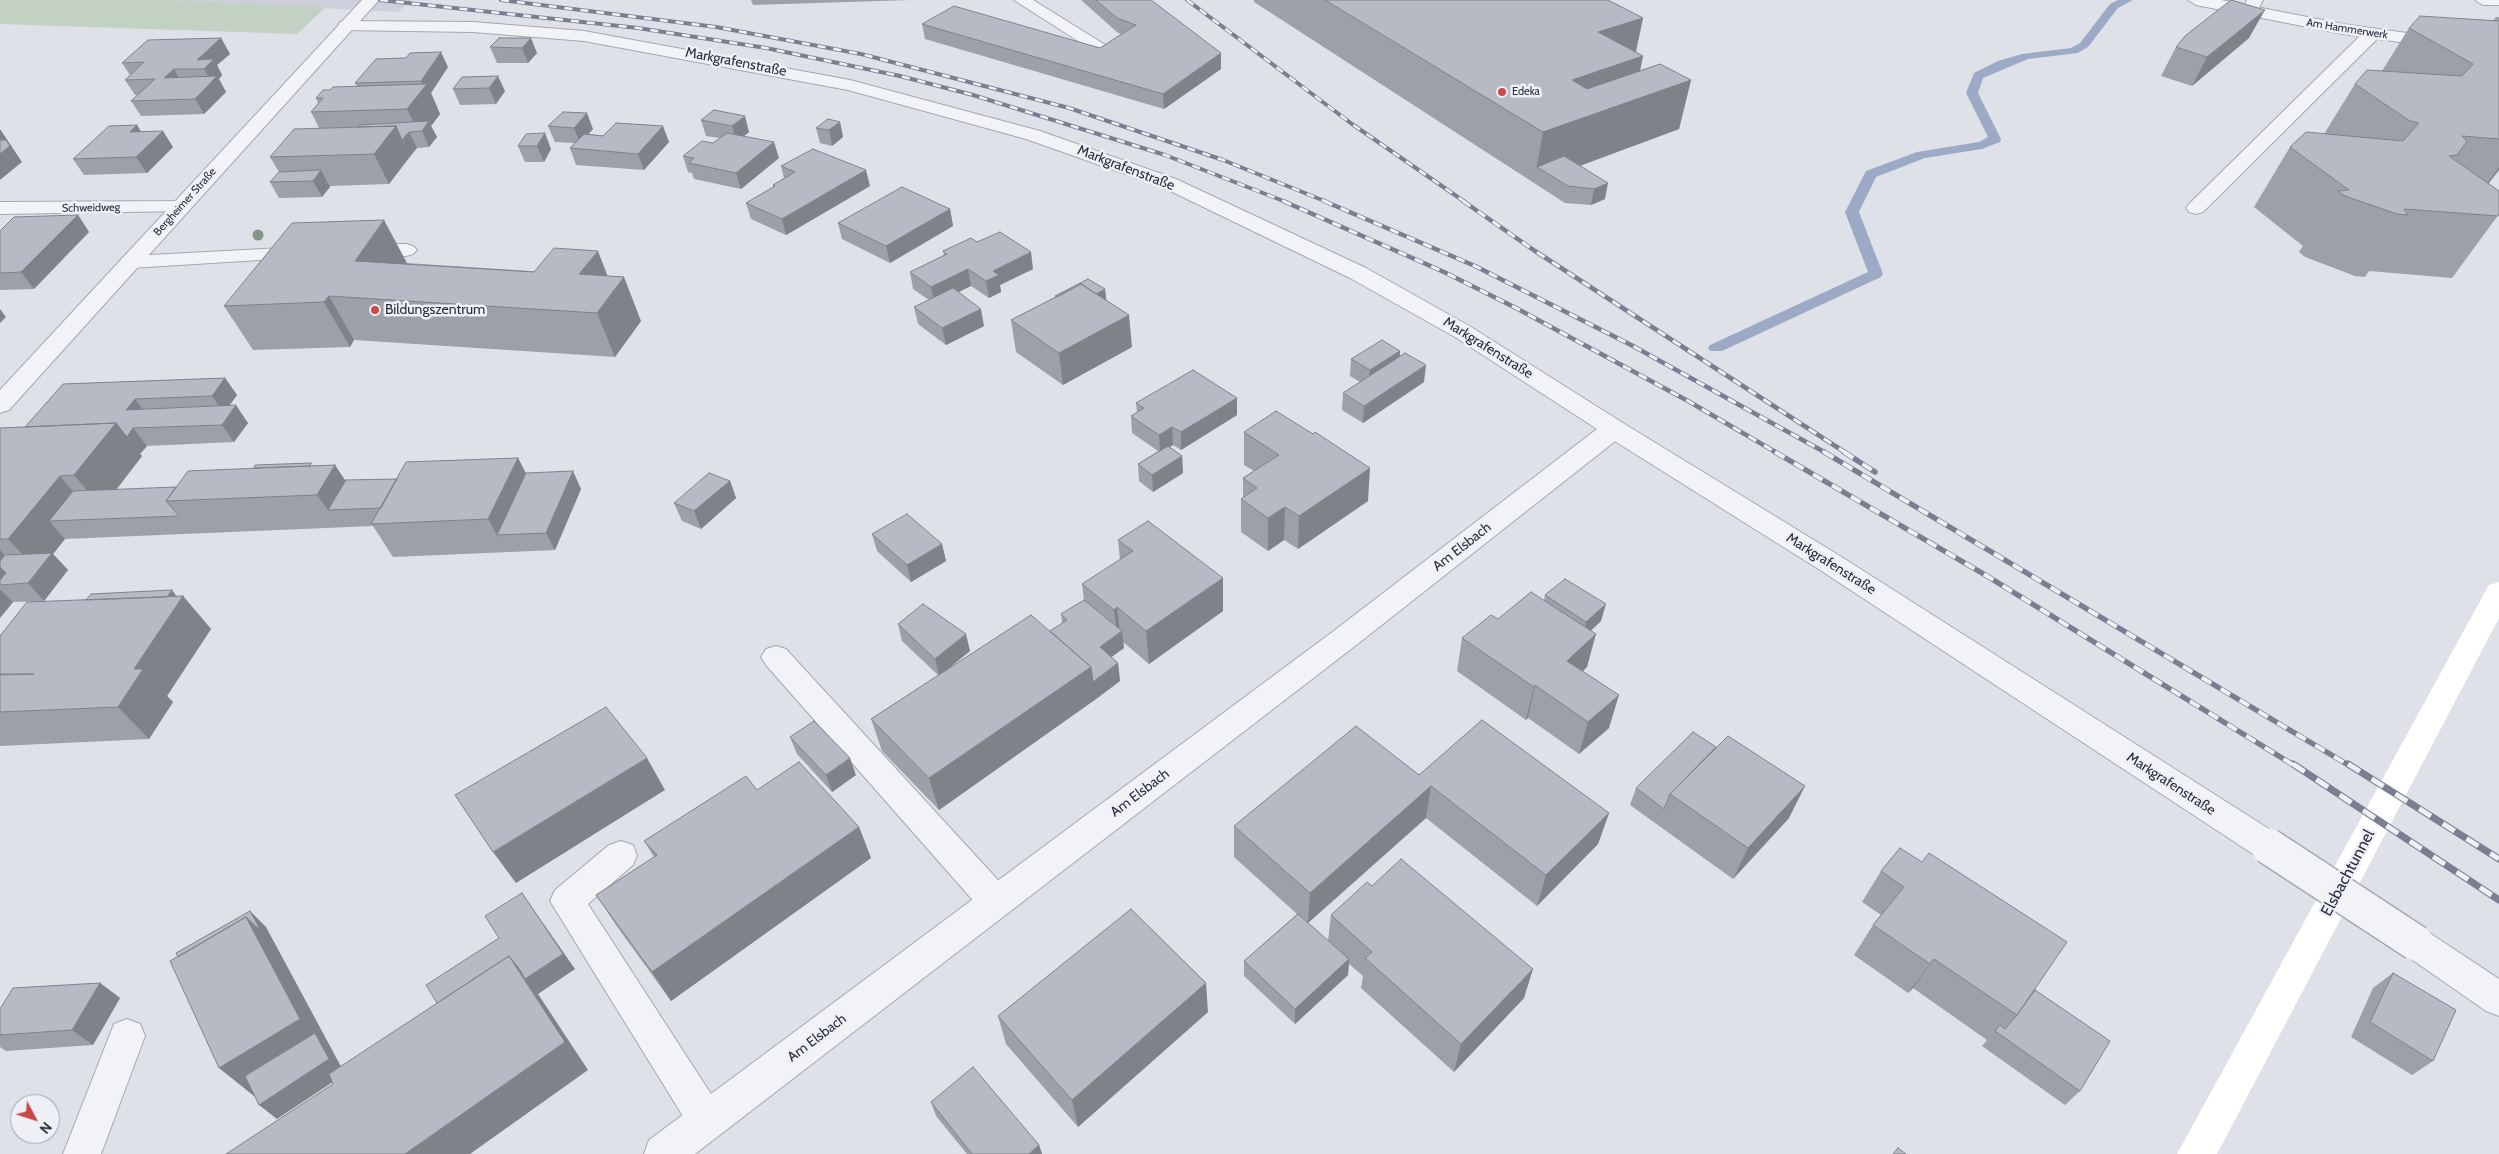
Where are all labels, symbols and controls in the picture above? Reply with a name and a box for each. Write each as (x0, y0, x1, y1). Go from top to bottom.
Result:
street label: Am Hammerwerk (2305, 16, 2389, 42)
street label: Markgrafenstraße (684, 44, 788, 80)
place label: Edeka (1512, 85, 1540, 99)
marker: Edeka (1496, 86, 1508, 98)
street label: Markgrafenstraße (1075, 142, 1177, 194)
street label: Bergheimer Straße (151, 165, 219, 239)
street label: Schweidweg (62, 201, 120, 215)
place label: Bildungszentrum (385, 302, 485, 318)
marker: Bildungszentrum (369, 304, 381, 316)
street label: Markgrafenstraße (1440, 314, 1536, 382)
street label: Am Elsbach (1430, 519, 1494, 575)
street label: Markgrafenstraße (1783, 530, 1879, 598)
street label: Markgrafenstraße (2123, 749, 2219, 819)
street label: Am Elsbach (1107, 765, 1173, 821)
street label: Elsbachtunnel (2317, 826, 2379, 920)
street label: Am Elsbach (784, 1010, 850, 1066)
north arrow (10, 1094, 60, 1144)
text: N (36, 1118, 56, 1138)

